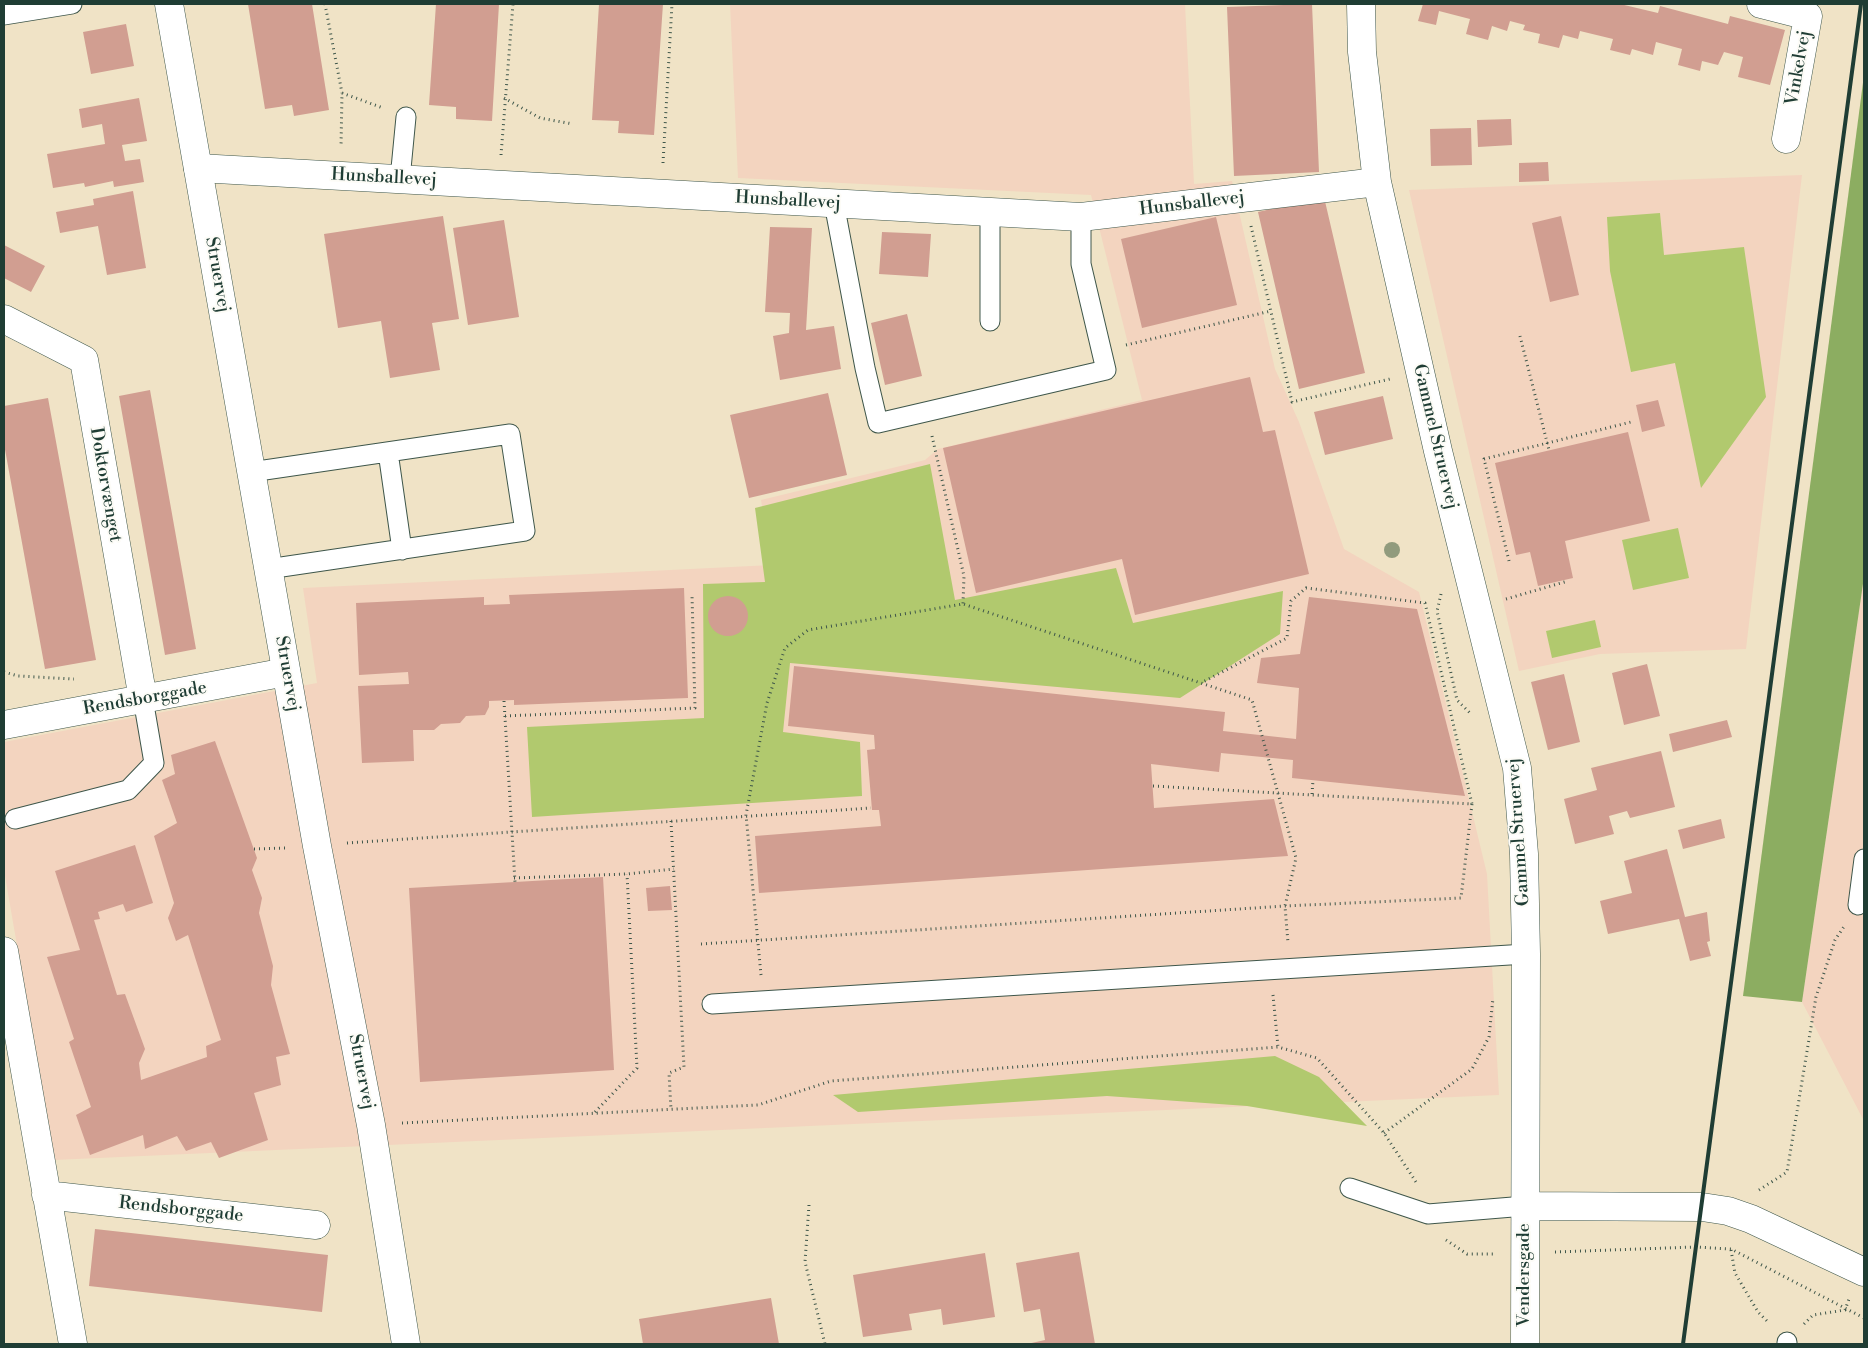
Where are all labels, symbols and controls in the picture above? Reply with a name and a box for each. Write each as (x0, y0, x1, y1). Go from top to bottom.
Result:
street label: Vinkelvej (1782, 29, 1816, 107)
street label: Hunsballevej (330, 164, 438, 192)
street label: Hunsballevej (734, 187, 842, 215)
street label: Hunsballevej (1138, 187, 1246, 221)
street label: Struervej (200, 235, 234, 315)
street label: Gammel Struervej (1408, 362, 1462, 512)
street label: Doktorvænget (84, 426, 126, 544)
street label: Struervej (270, 634, 304, 714)
street label: Rendsborggade (81, 677, 209, 721)
street label: Gammel Struervej (1503, 757, 1535, 907)
street label: Struervej (343, 1032, 379, 1112)
street label: Rendsborggade (118, 1193, 244, 1227)
street label: Vendersgade (1514, 1223, 1536, 1327)

